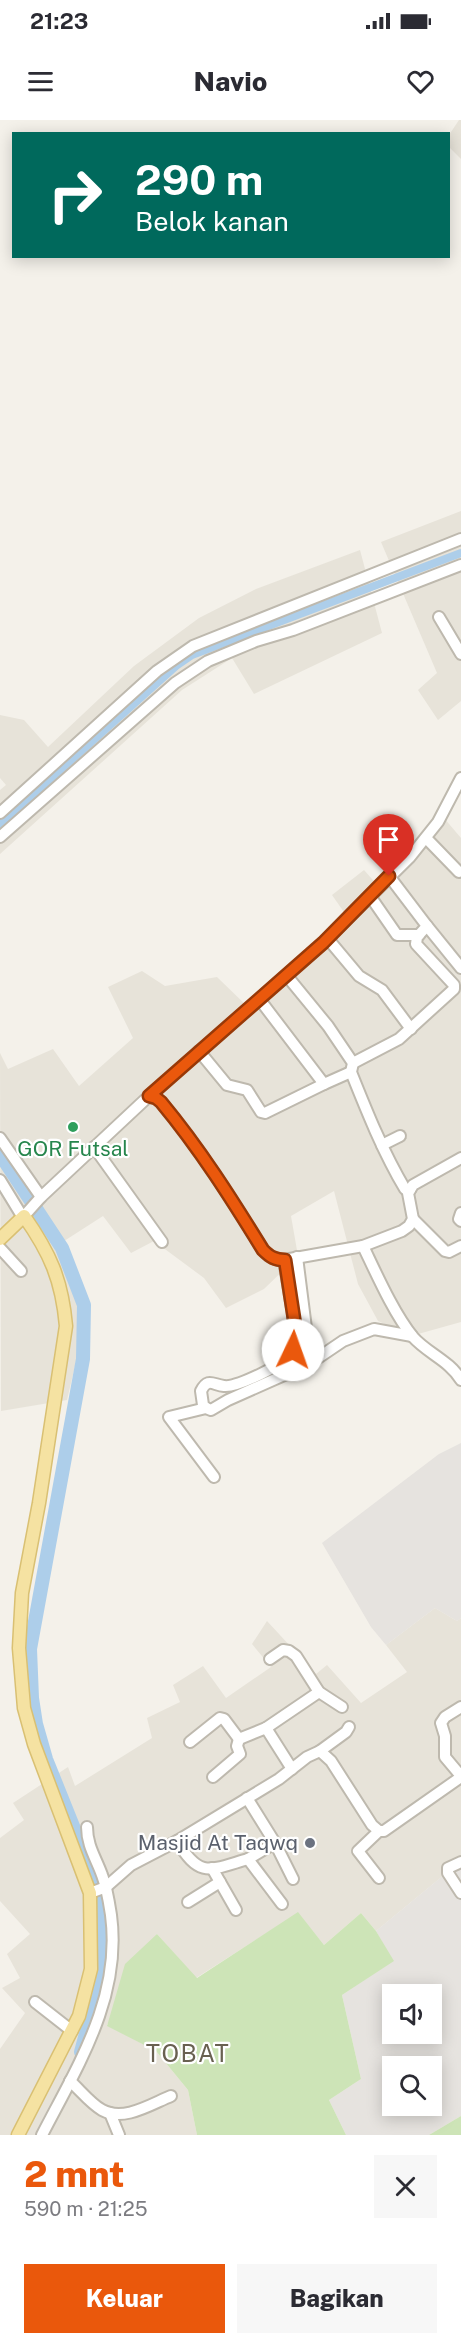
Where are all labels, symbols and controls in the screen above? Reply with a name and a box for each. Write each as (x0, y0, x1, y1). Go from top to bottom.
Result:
text: 21:23 (30, 8, 88, 34)
icon: menu (24, 65, 57, 98)
text: Navio (194, 65, 267, 97)
icon: heart (404, 65, 437, 98)
text: 290 m (135, 155, 263, 204)
icon: right (36, 156, 114, 234)
text: Belok kanan (135, 205, 289, 237)
pin (363, 814, 414, 876)
icon: arrive (372, 823, 405, 856)
marker: GOR Futsal (66, 1120, 80, 1134)
place label: GOR Futsal (17, 1136, 129, 1161)
position arrow (261, 1318, 325, 1382)
place label: Masjid At Taqwq (138, 1830, 298, 1855)
marker: Masjid At Taqwq (303, 1836, 317, 1850)
map controls (382, 1984, 442, 2116)
button: sound (382, 1984, 442, 2044)
district label: TOBAT (146, 2039, 230, 2067)
button: search (382, 2056, 442, 2116)
text: 2 mnt (24, 2153, 125, 2195)
button: close (374, 2155, 437, 2218)
text: 590 m · 21:25 (24, 2197, 147, 2221)
button: Keluar (24, 2264, 225, 2333)
button: Bagikan (237, 2264, 437, 2333)

